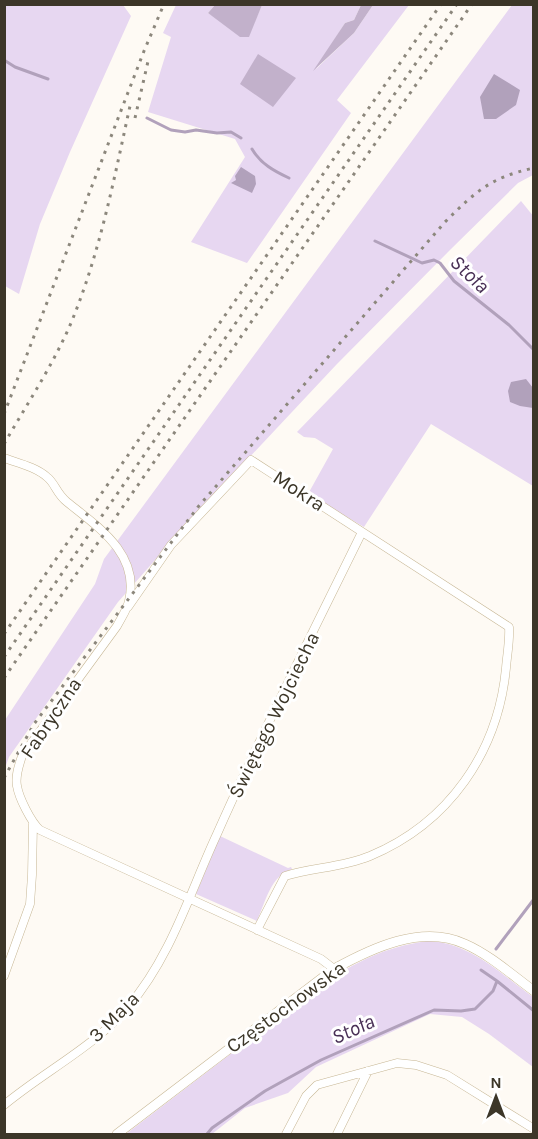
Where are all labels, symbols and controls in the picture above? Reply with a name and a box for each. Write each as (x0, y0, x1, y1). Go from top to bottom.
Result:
water label: Stoła (445, 250, 495, 298)
street label: Mokra (269, 466, 329, 516)
street label: Świętego Wojciecha (223, 628, 324, 802)
street label: Fabryczna (16, 673, 86, 763)
street label: Częstochowska (222, 956, 350, 1058)
street label: 3 Maja (84, 987, 144, 1047)
water label: Stoła (328, 1009, 378, 1049)
north arrow (466, 1067, 526, 1127)
text: N (490, 1073, 502, 1092)

